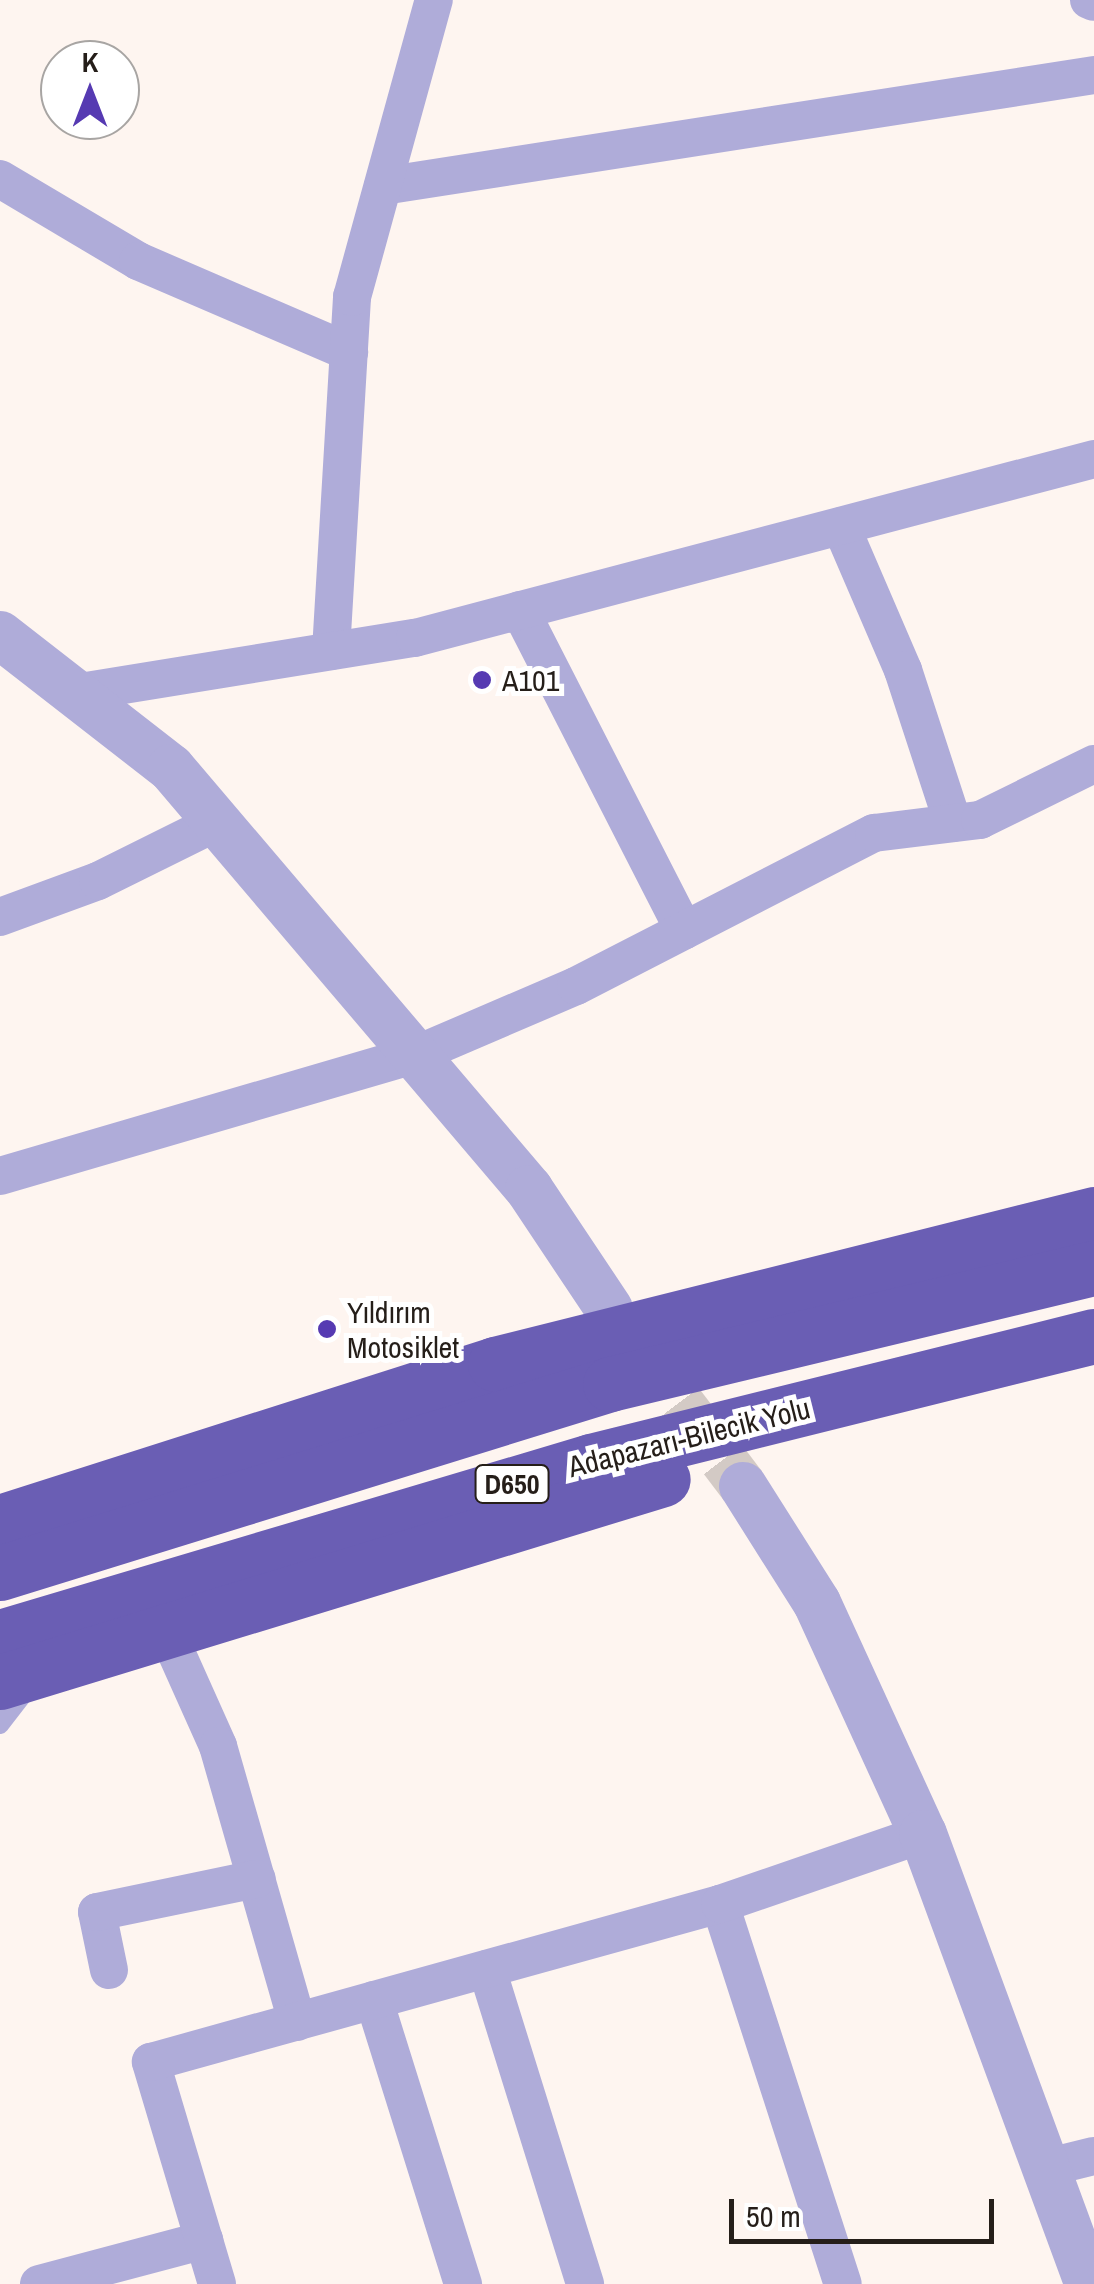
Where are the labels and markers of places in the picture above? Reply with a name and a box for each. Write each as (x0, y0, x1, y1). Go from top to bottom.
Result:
place label: A101 (502, 662, 559, 698)
marker: A101 (471, 669, 493, 691)
place label: Yıldırım Motosiklet (347, 1294, 459, 1364)
marker: Yıldırım Motosiklet (316, 1318, 338, 1340)

